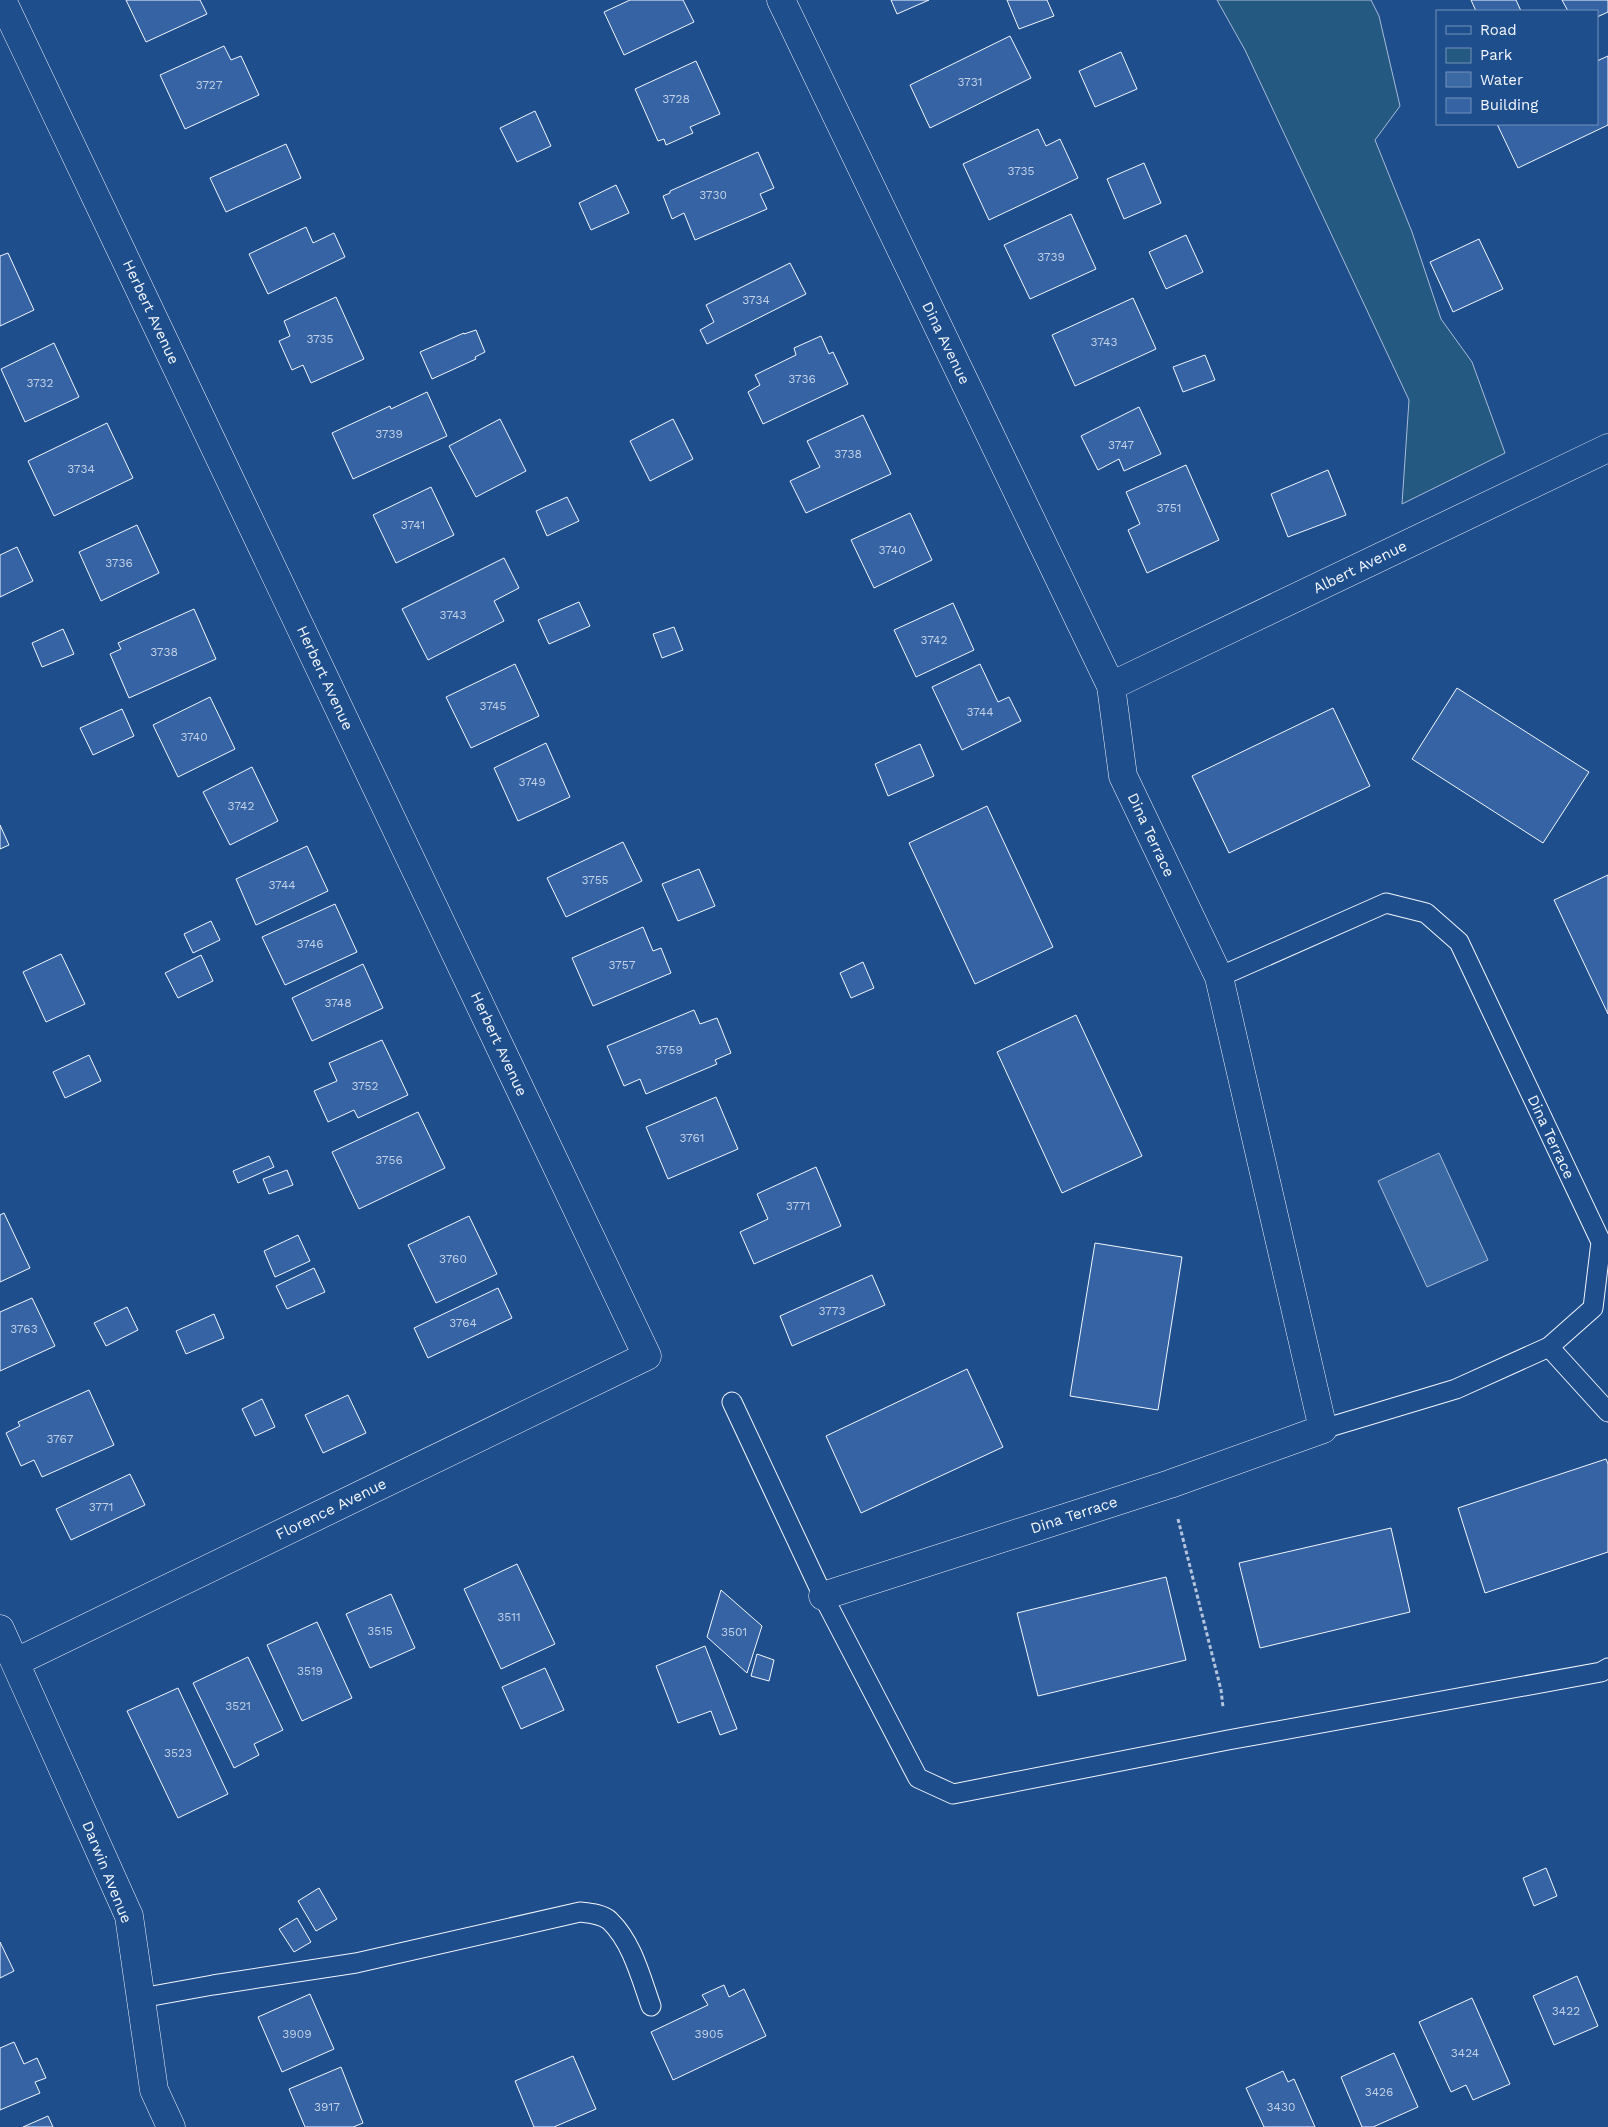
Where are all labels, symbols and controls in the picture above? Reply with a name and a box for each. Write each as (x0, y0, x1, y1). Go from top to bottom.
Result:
legend (1436, 10, 1598, 125)
text: Road (1480, 21, 1517, 39)
text: Park (1480, 46, 1513, 64)
text: Water (1480, 71, 1523, 89)
house number: 3731 (958, 75, 982, 89)
house number: 3727 (196, 78, 223, 92)
house number: 3728 (662, 92, 690, 106)
text: Building (1480, 96, 1538, 114)
house number: 3735 (1007, 164, 1035, 178)
house number: 3730 (699, 188, 727, 202)
house number: 3739 (1037, 250, 1065, 264)
street label: Herbert Avenue (119, 257, 183, 367)
house number: 3734 (742, 293, 770, 307)
street label: Dina Avenue (918, 299, 974, 387)
house number: 3735 (306, 332, 334, 346)
house number: 3743 (1091, 335, 1117, 349)
house number: 3736 (788, 372, 816, 386)
house number: 3732 (26, 376, 54, 390)
house number: 3739 (375, 427, 403, 441)
house number: 3747 (1108, 438, 1134, 452)
house number: 3738 (834, 447, 862, 461)
house number: 3734 (67, 462, 95, 476)
house number: 3751 (1157, 501, 1181, 515)
house number: 3741 (401, 518, 425, 532)
street label: Albert Avenue (1310, 537, 1410, 597)
house number: 3740 (878, 543, 906, 557)
house number: 3736 (105, 556, 133, 570)
house number: 3743 (440, 608, 466, 622)
street label: Herbert Avenue (293, 623, 357, 733)
house number: 3742 (921, 633, 947, 647)
house number: 3738 (150, 645, 178, 659)
house number: 3745 (480, 699, 506, 713)
house number: 3744 (966, 705, 994, 719)
house number: 3740 (180, 730, 208, 744)
house number: 3749 (518, 775, 546, 789)
street label: Dina Terrace (1124, 790, 1178, 880)
house number: 3742 (228, 799, 254, 813)
house number: 3755 (581, 873, 609, 887)
house number: 3744 (268, 878, 296, 892)
house number: 3746 (296, 937, 324, 951)
house number: 3757 (609, 958, 636, 972)
street label: Herbert Avenue (467, 989, 531, 1099)
house number: 3748 (324, 996, 352, 1010)
house number: 3759 (655, 1043, 683, 1057)
house number: 3752 (351, 1079, 379, 1093)
street label: Dina Terrace (1524, 1092, 1578, 1182)
house number: 3761 (680, 1131, 704, 1145)
house number: 3756 (375, 1153, 403, 1167)
house number: 3771 (786, 1199, 810, 1213)
house number: 3760 (439, 1252, 467, 1266)
house number: 3773 (819, 1304, 845, 1318)
house number: 3764 (449, 1316, 477, 1330)
house number: 3763 (10, 1322, 38, 1336)
house number: 3767 (47, 1432, 74, 1446)
street label: Florence Avenue (273, 1474, 389, 1544)
street label: Dina Terrace (1028, 1492, 1120, 1538)
house number: 3771 (89, 1500, 113, 1514)
house number: 3511 (497, 1610, 521, 1624)
house number: 3515 (367, 1624, 393, 1638)
house number: 3501 (721, 1625, 747, 1639)
house number: 3519 (297, 1664, 323, 1678)
house number: 3521 (225, 1699, 251, 1713)
house number: 3523 (164, 1746, 192, 1760)
street label: Darwin Avenue (78, 1818, 136, 1926)
house number: 3422 (1552, 2004, 1580, 2018)
house number: 3909 (282, 2027, 312, 2041)
house number: 3905 (695, 2027, 723, 2041)
house number: 3424 (1451, 2046, 1479, 2060)
house number: 3426 (1365, 2085, 1393, 2099)
house number: 3917 (314, 2100, 340, 2114)
house number: 3430 (1267, 2100, 1295, 2114)

